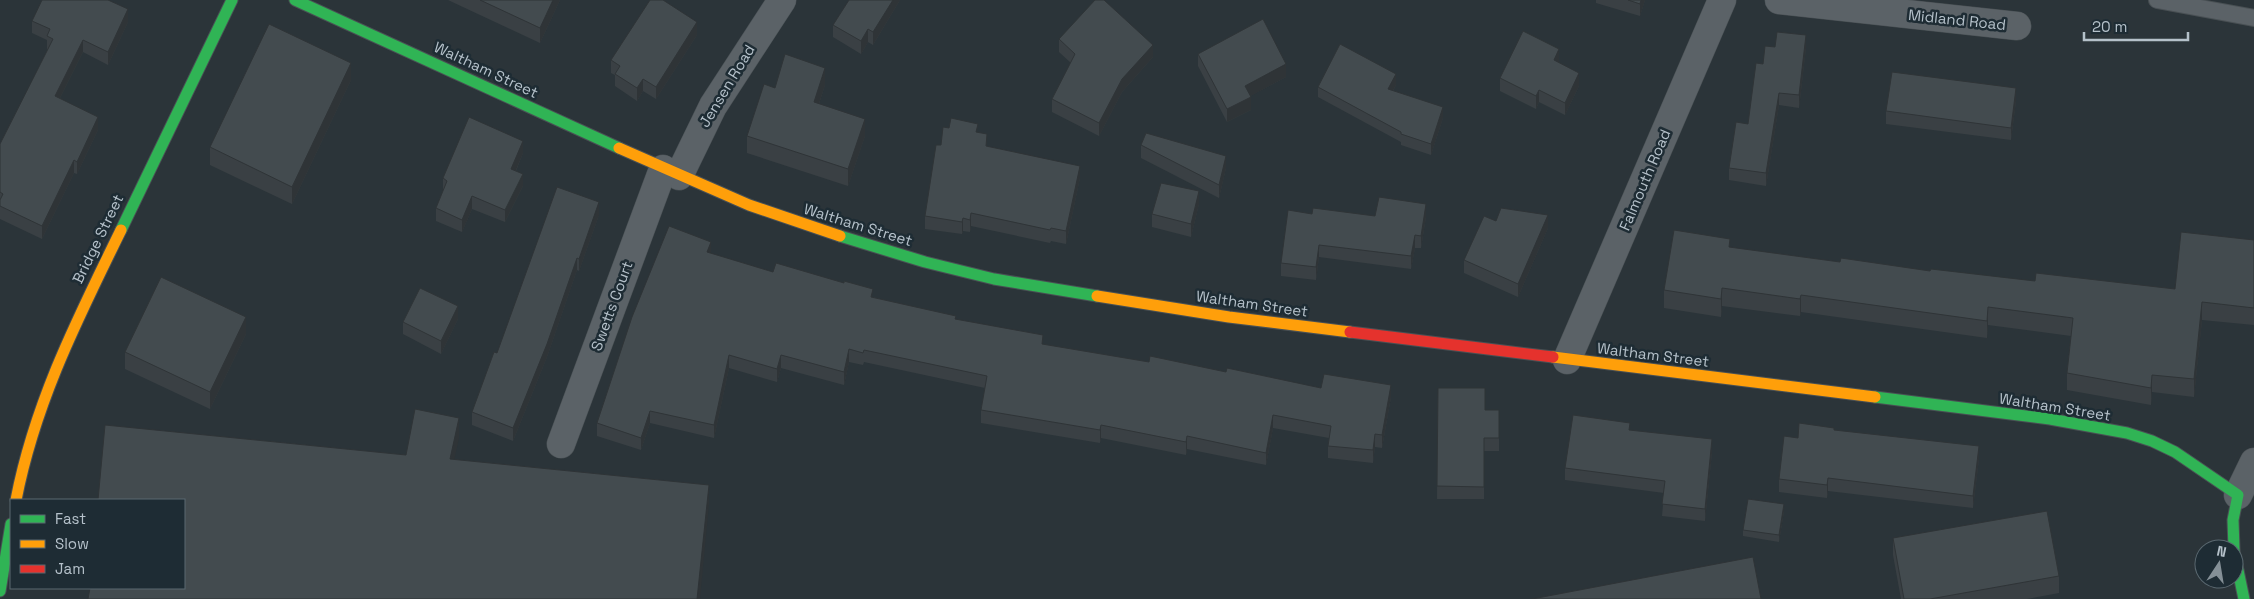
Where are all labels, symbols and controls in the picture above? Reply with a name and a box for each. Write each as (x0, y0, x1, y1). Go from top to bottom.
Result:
street label: Midland Road (1907, 5, 2007, 34)
scale bar (2084, 10, 2188, 42)
text: 20 m (2092, 17, 2127, 36)
street label: Waltham Street (431, 37, 541, 102)
street label: Jensen Road (694, 41, 759, 131)
street label: Falmouth Road (1615, 126, 1674, 233)
street label: Bridge Street (68, 191, 127, 287)
street label: Waltham Street (802, 199, 915, 250)
street label: Swetts Court (587, 258, 637, 353)
street label: Waltham Street (1195, 286, 1309, 321)
street label: Waltham Street (1596, 338, 1710, 371)
street label: Waltham Street (1998, 388, 2112, 425)
legend (10, 499, 185, 589)
text: Fast (55, 509, 86, 528)
text: Slow (55, 534, 89, 553)
north arrow (2194, 539, 2244, 589)
text: N (2215, 542, 2228, 561)
text: Jam (55, 559, 85, 578)

